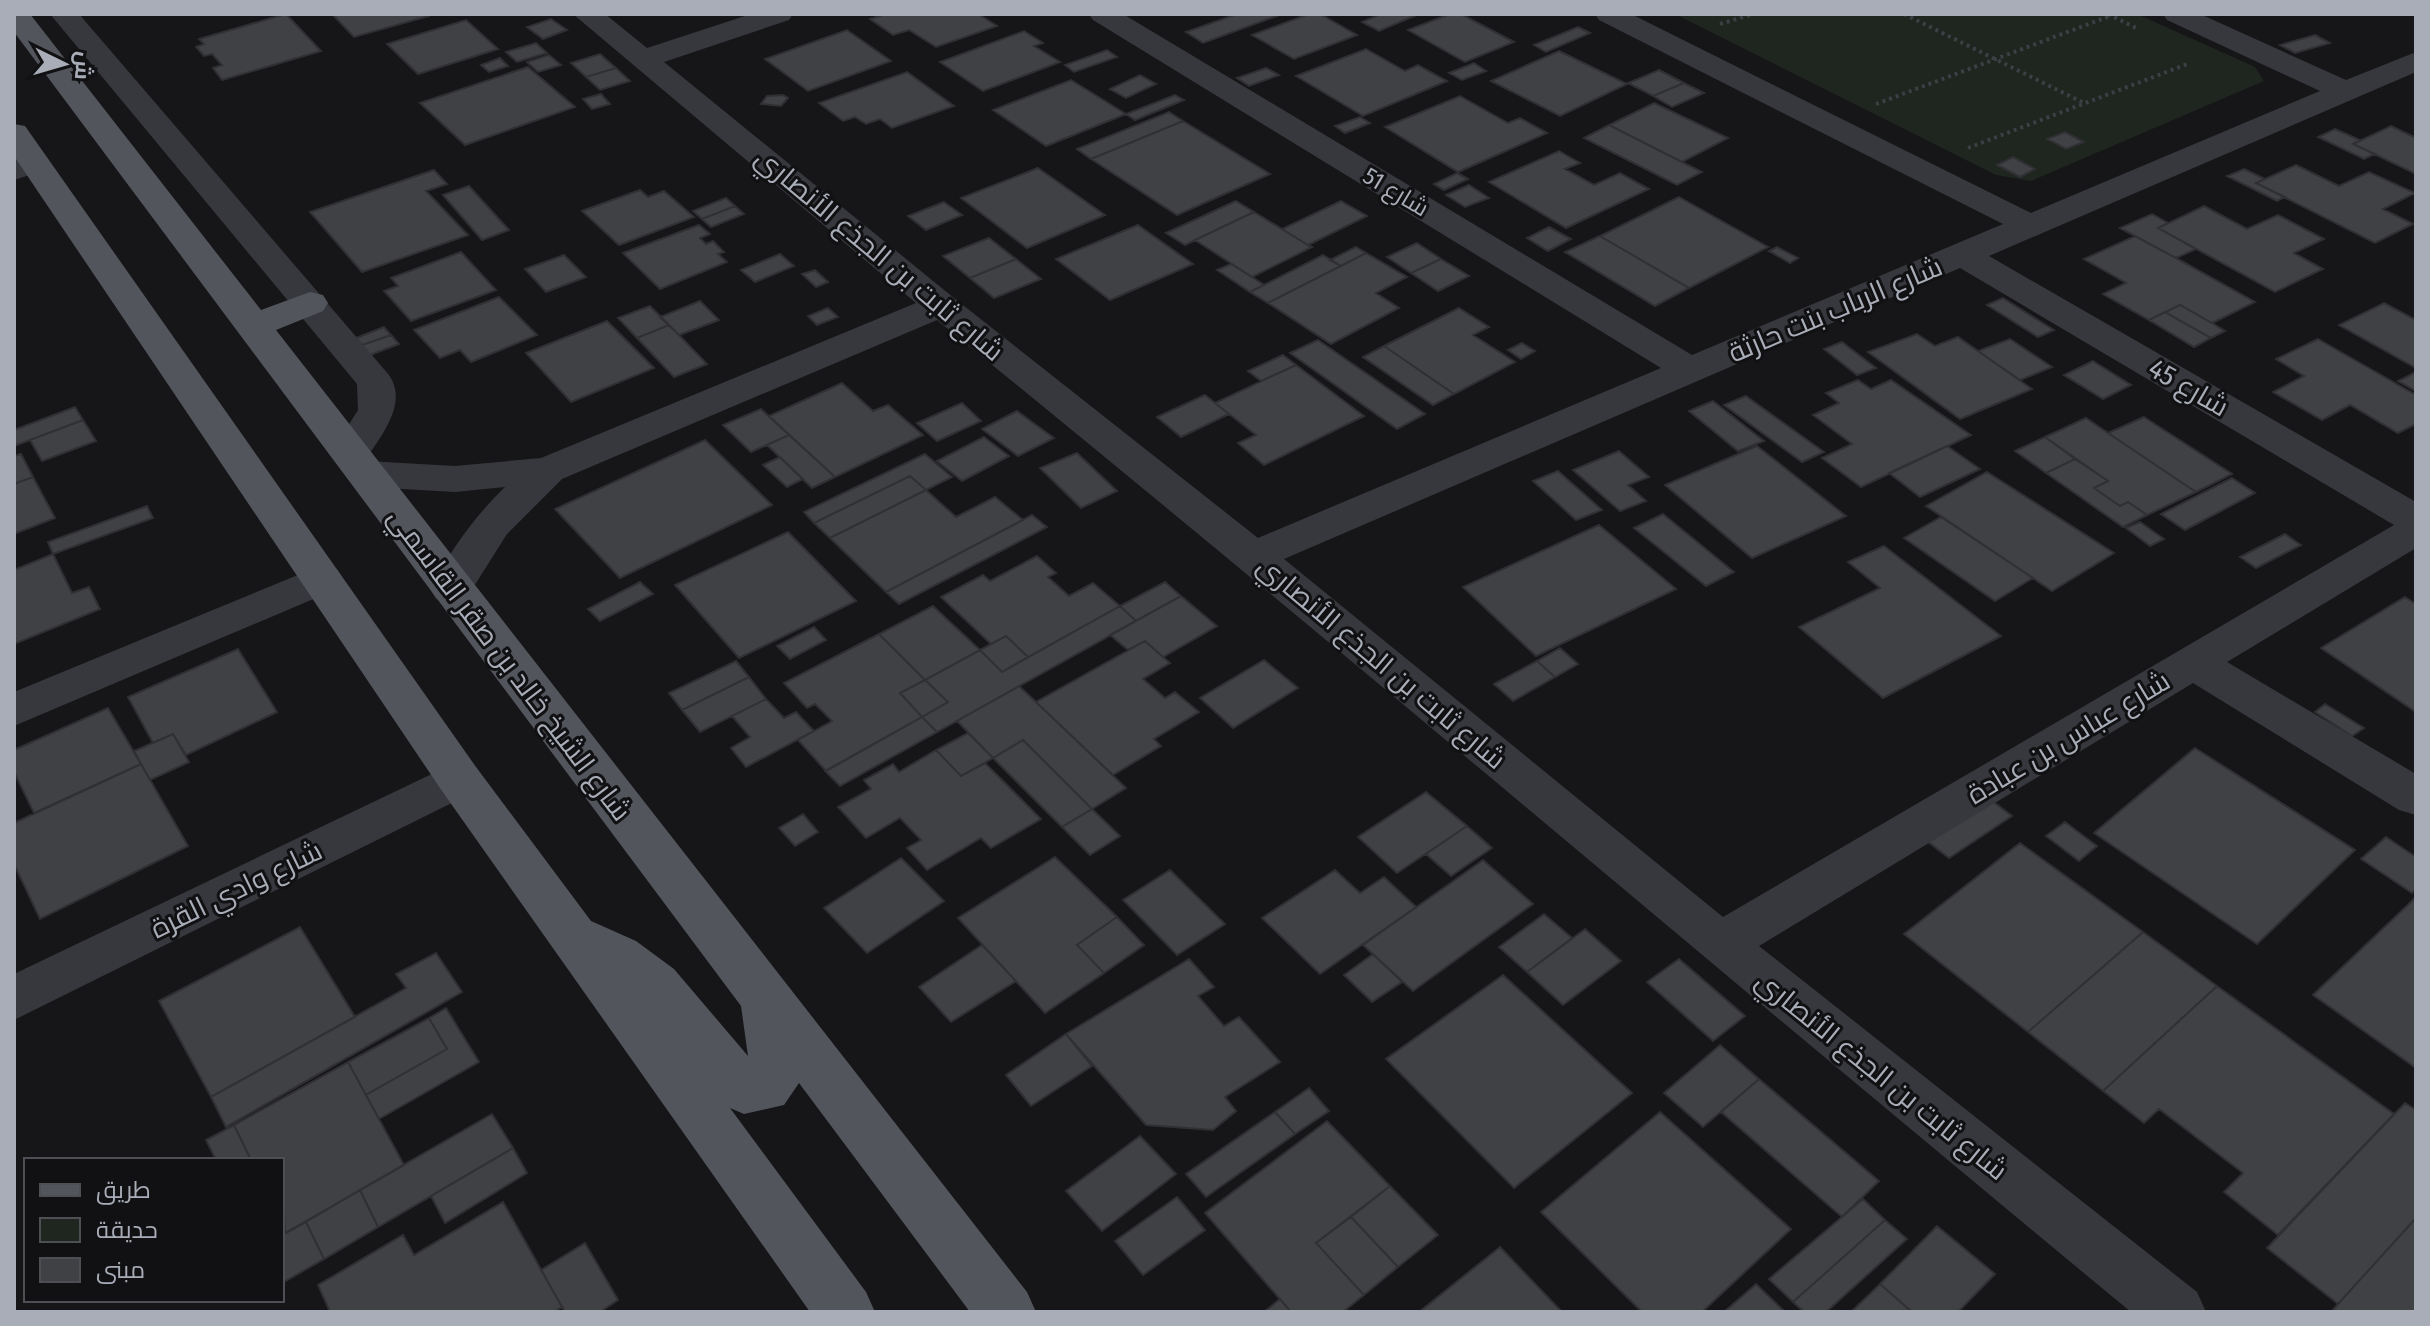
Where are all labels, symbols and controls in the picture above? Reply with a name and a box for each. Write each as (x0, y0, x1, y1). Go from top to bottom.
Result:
north arrow (24, 24, 104, 104)
text: ش (69, 50, 98, 81)
street label: شارع ثابت بن الجذع الأنصاري (746, 141, 1011, 372)
street label: شارع 51 (1357, 162, 1434, 224)
street label: شارع الرباب بنت حارثة (1723, 250, 1948, 371)
street label: شارع 45 (2142, 351, 2235, 425)
street label: شارع الشيخ خالد بن صقر القاسمي (377, 501, 638, 830)
street label: شارع ثابت بن الجذع الأنصاري (1248, 549, 1513, 780)
street label: شارع عباس بن عبادة (1961, 664, 2177, 813)
street label: شارع وادي القرة (145, 834, 330, 950)
street label: شارع ثابت بن الجذع الأنصاري (1746, 964, 2014, 1191)
legend (24, 1158, 284, 1302)
text: طريق (96, 1176, 151, 1205)
text: حديقة (96, 1216, 158, 1244)
text: مبنى (96, 1256, 145, 1284)

